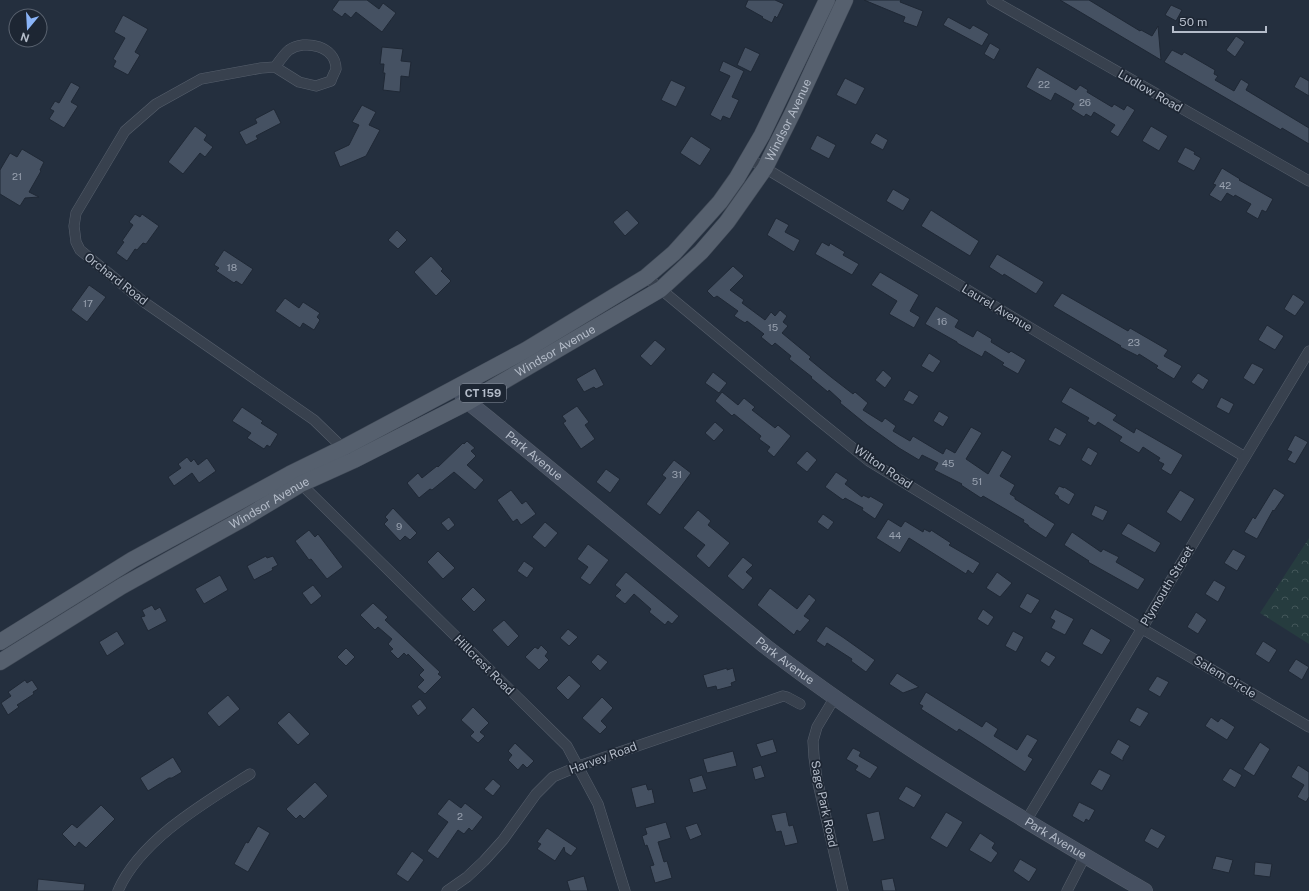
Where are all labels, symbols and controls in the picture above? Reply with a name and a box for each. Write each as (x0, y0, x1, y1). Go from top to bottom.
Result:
north arrow (8, 8, 48, 48)
scale bar (1173, 8, 1266, 34)
text: 50 m (1179, 15, 1207, 29)
text: N (19, 30, 31, 45)
street label: Ludlow Road (1115, 67, 1185, 115)
street label: Windsor Avenue (762, 76, 815, 164)
house number: 22 (1038, 78, 1050, 90)
house number: 26 (1079, 96, 1091, 108)
house number: 21 (12, 170, 22, 182)
house number: 42 (1219, 179, 1231, 191)
street label: Orchard Road (82, 250, 150, 308)
house number: 18 (227, 261, 237, 273)
street label: Laurel Avenue (959, 282, 1035, 335)
house number: 17 (83, 297, 93, 309)
house number: 16 (937, 315, 947, 327)
house number: 15 (768, 321, 778, 333)
street label: Windsor Avenue (513, 322, 598, 380)
house number: 23 (1128, 336, 1140, 348)
road number: CT 159 (460, 384, 506, 402)
street label: Park Avenue (503, 428, 566, 484)
street label: Wilton Road (851, 442, 915, 492)
house number: 45 (942, 457, 954, 469)
house number: 31 (672, 468, 682, 480)
street label: Windsor Avenue (227, 474, 312, 532)
house number: 51 (972, 475, 982, 487)
house number: 9 (396, 520, 402, 532)
house number: 44 (889, 529, 901, 541)
street label: Plymouth Street (1138, 543, 1197, 629)
street label: Hillcrest Road (451, 632, 517, 698)
street label: Park Avenue (753, 634, 817, 688)
street label: Salem Circle (1191, 653, 1259, 701)
street label: Harvey Road (567, 739, 639, 777)
street label: Sage Park Road (808, 759, 840, 849)
house number: 2 (457, 810, 463, 822)
street label: Park Avenue (1022, 815, 1089, 862)

